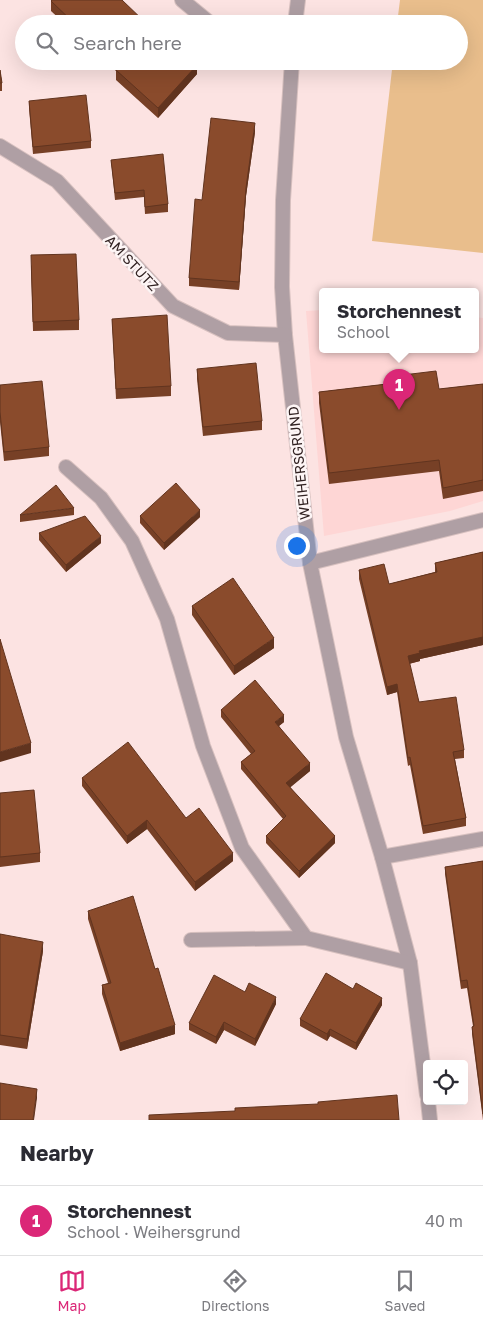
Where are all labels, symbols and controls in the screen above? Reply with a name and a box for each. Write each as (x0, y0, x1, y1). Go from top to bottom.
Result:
search box (15, 15, 468, 70)
icon: search (33, 29, 61, 57)
text: Search here (73, 31, 182, 54)
street label: AM STUTZ (102, 231, 162, 294)
popup (319, 288, 479, 353)
text: Storchennest (337, 299, 461, 322)
text: School (337, 322, 390, 342)
pin: 1 (383, 369, 415, 410)
street label: WEIHERSGRUND (284, 405, 313, 521)
your location (284, 533, 310, 559)
map controls (423, 1060, 468, 1105)
button: locate (423, 1060, 468, 1105)
text: Nearby (20, 1140, 94, 1166)
text: Storchennest (67, 1199, 192, 1222)
text: 1 (32, 1211, 40, 1231)
text: 40 m (425, 1211, 463, 1231)
text: School · Weihersgrund (67, 1222, 241, 1242)
tab: Map (58, 1267, 86, 1314)
tab: Directions (201, 1267, 270, 1314)
tab: Saved (385, 1267, 425, 1314)

